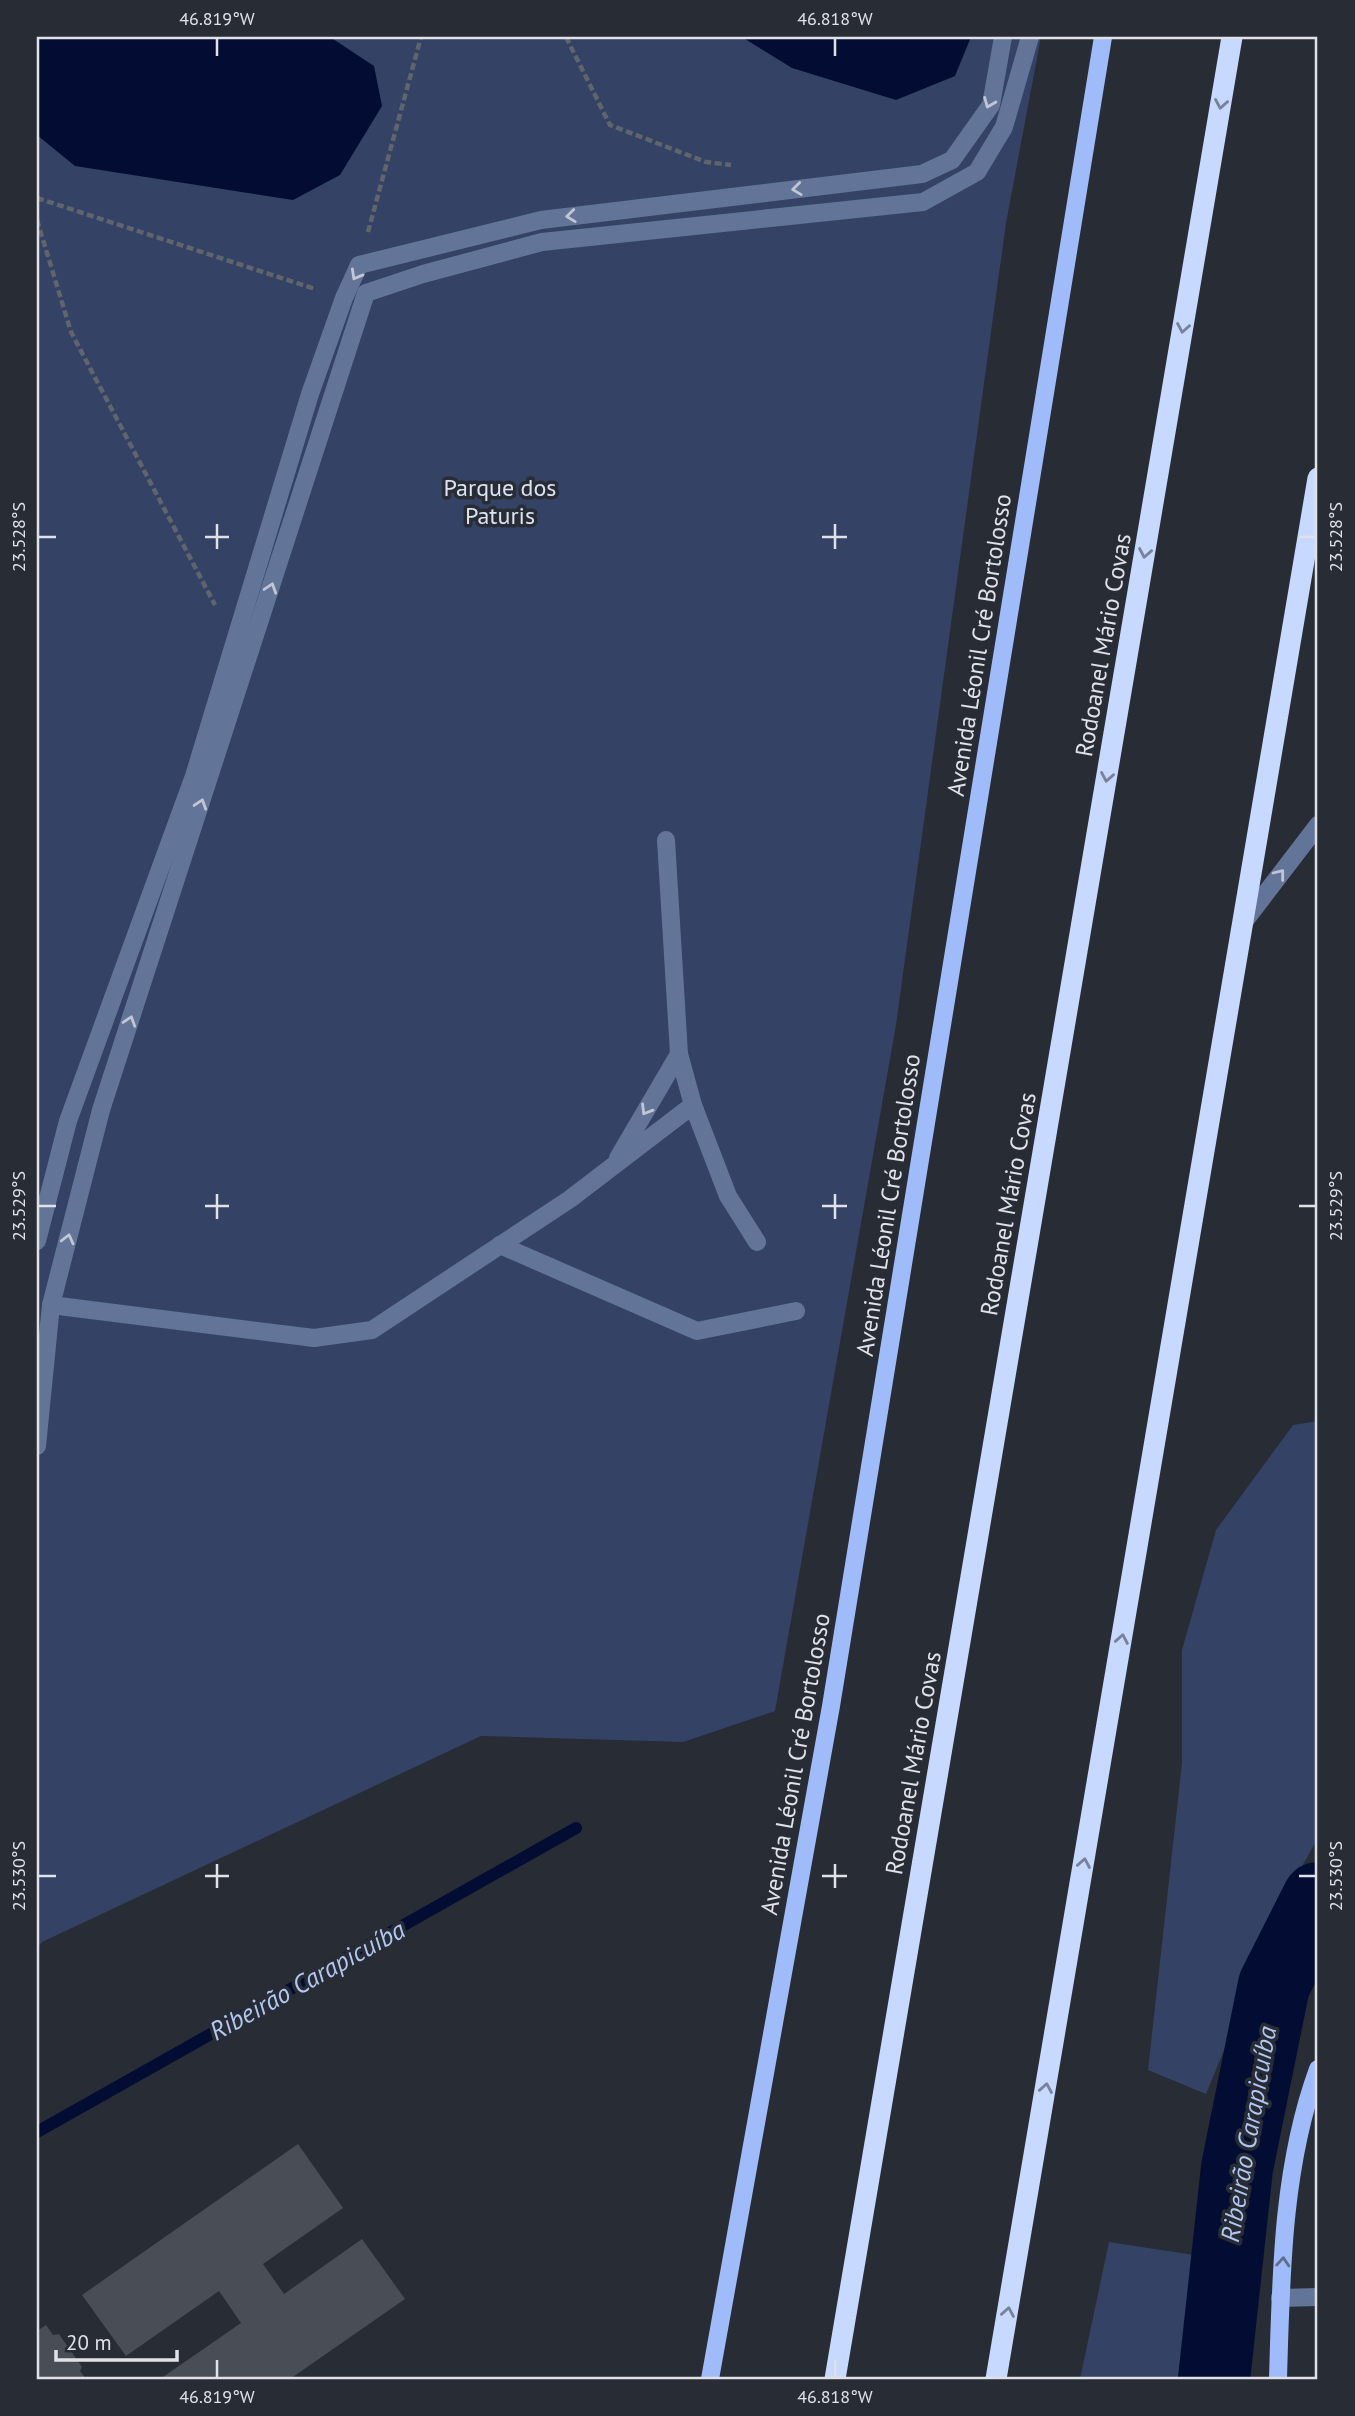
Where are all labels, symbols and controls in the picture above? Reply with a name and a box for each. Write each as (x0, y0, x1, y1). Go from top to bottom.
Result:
text: 46.819°W (179, 7, 255, 30)
text: 46.818°W (797, 7, 873, 30)
one-way arrow (984, 96, 998, 108)
one-way arrow (1214, 98, 1229, 110)
one-way arrow (791, 181, 802, 196)
one-way arrow (565, 209, 577, 224)
one-way arrow (350, 268, 364, 281)
one-way arrow (1176, 322, 1191, 334)
park label: Parque dos Paturis (444, 472, 556, 531)
street label: Avenida Léonil Cré Bortolosso (940, 492, 1018, 798)
text: 23.528°S (7, 502, 30, 572)
text: 23.528°S (1324, 502, 1347, 572)
street label: Rodoanel Mário Covas (1068, 531, 1138, 759)
one-way arrow (1138, 547, 1153, 559)
one-way arrow (263, 582, 277, 594)
one-way arrow (1100, 771, 1115, 783)
one-way arrow (192, 799, 207, 811)
one-way arrow (1272, 869, 1285, 882)
one-way arrow (122, 1015, 137, 1027)
street label: Avenida Léonil Cré Bortolosso (849, 1052, 927, 1358)
street label: Rodoanel Mário Covas (973, 1090, 1043, 1318)
one-way arrow (641, 1103, 654, 1116)
text: 23.529°S (7, 1171, 30, 1241)
text: 23.529°S (1324, 1171, 1347, 1241)
one-way arrow (60, 1233, 74, 1245)
street label: Avenida Léonil Cré Bortolosso (753, 1611, 837, 1917)
one-way arrow (1114, 1633, 1129, 1645)
street label: Rodoanel Mário Covas (878, 1649, 948, 1877)
text: 23.530°S (7, 1841, 30, 1911)
text: 23.530°S (1324, 1841, 1347, 1911)
one-way arrow (1076, 1857, 1091, 1869)
water label: Ribeirão Carapicuíba (203, 1912, 411, 2047)
water label: Ribeirão Carapicuíba (1213, 2023, 1283, 2244)
one-way arrow (1038, 2082, 1053, 2094)
one-way arrow (1275, 2256, 1290, 2267)
one-way arrow (1000, 2306, 1015, 2318)
scale bar (56, 2318, 177, 2362)
text: 20 m (66, 2329, 112, 2356)
text: 46.819°W (179, 2385, 255, 2408)
text: 46.818°W (797, 2385, 873, 2408)

